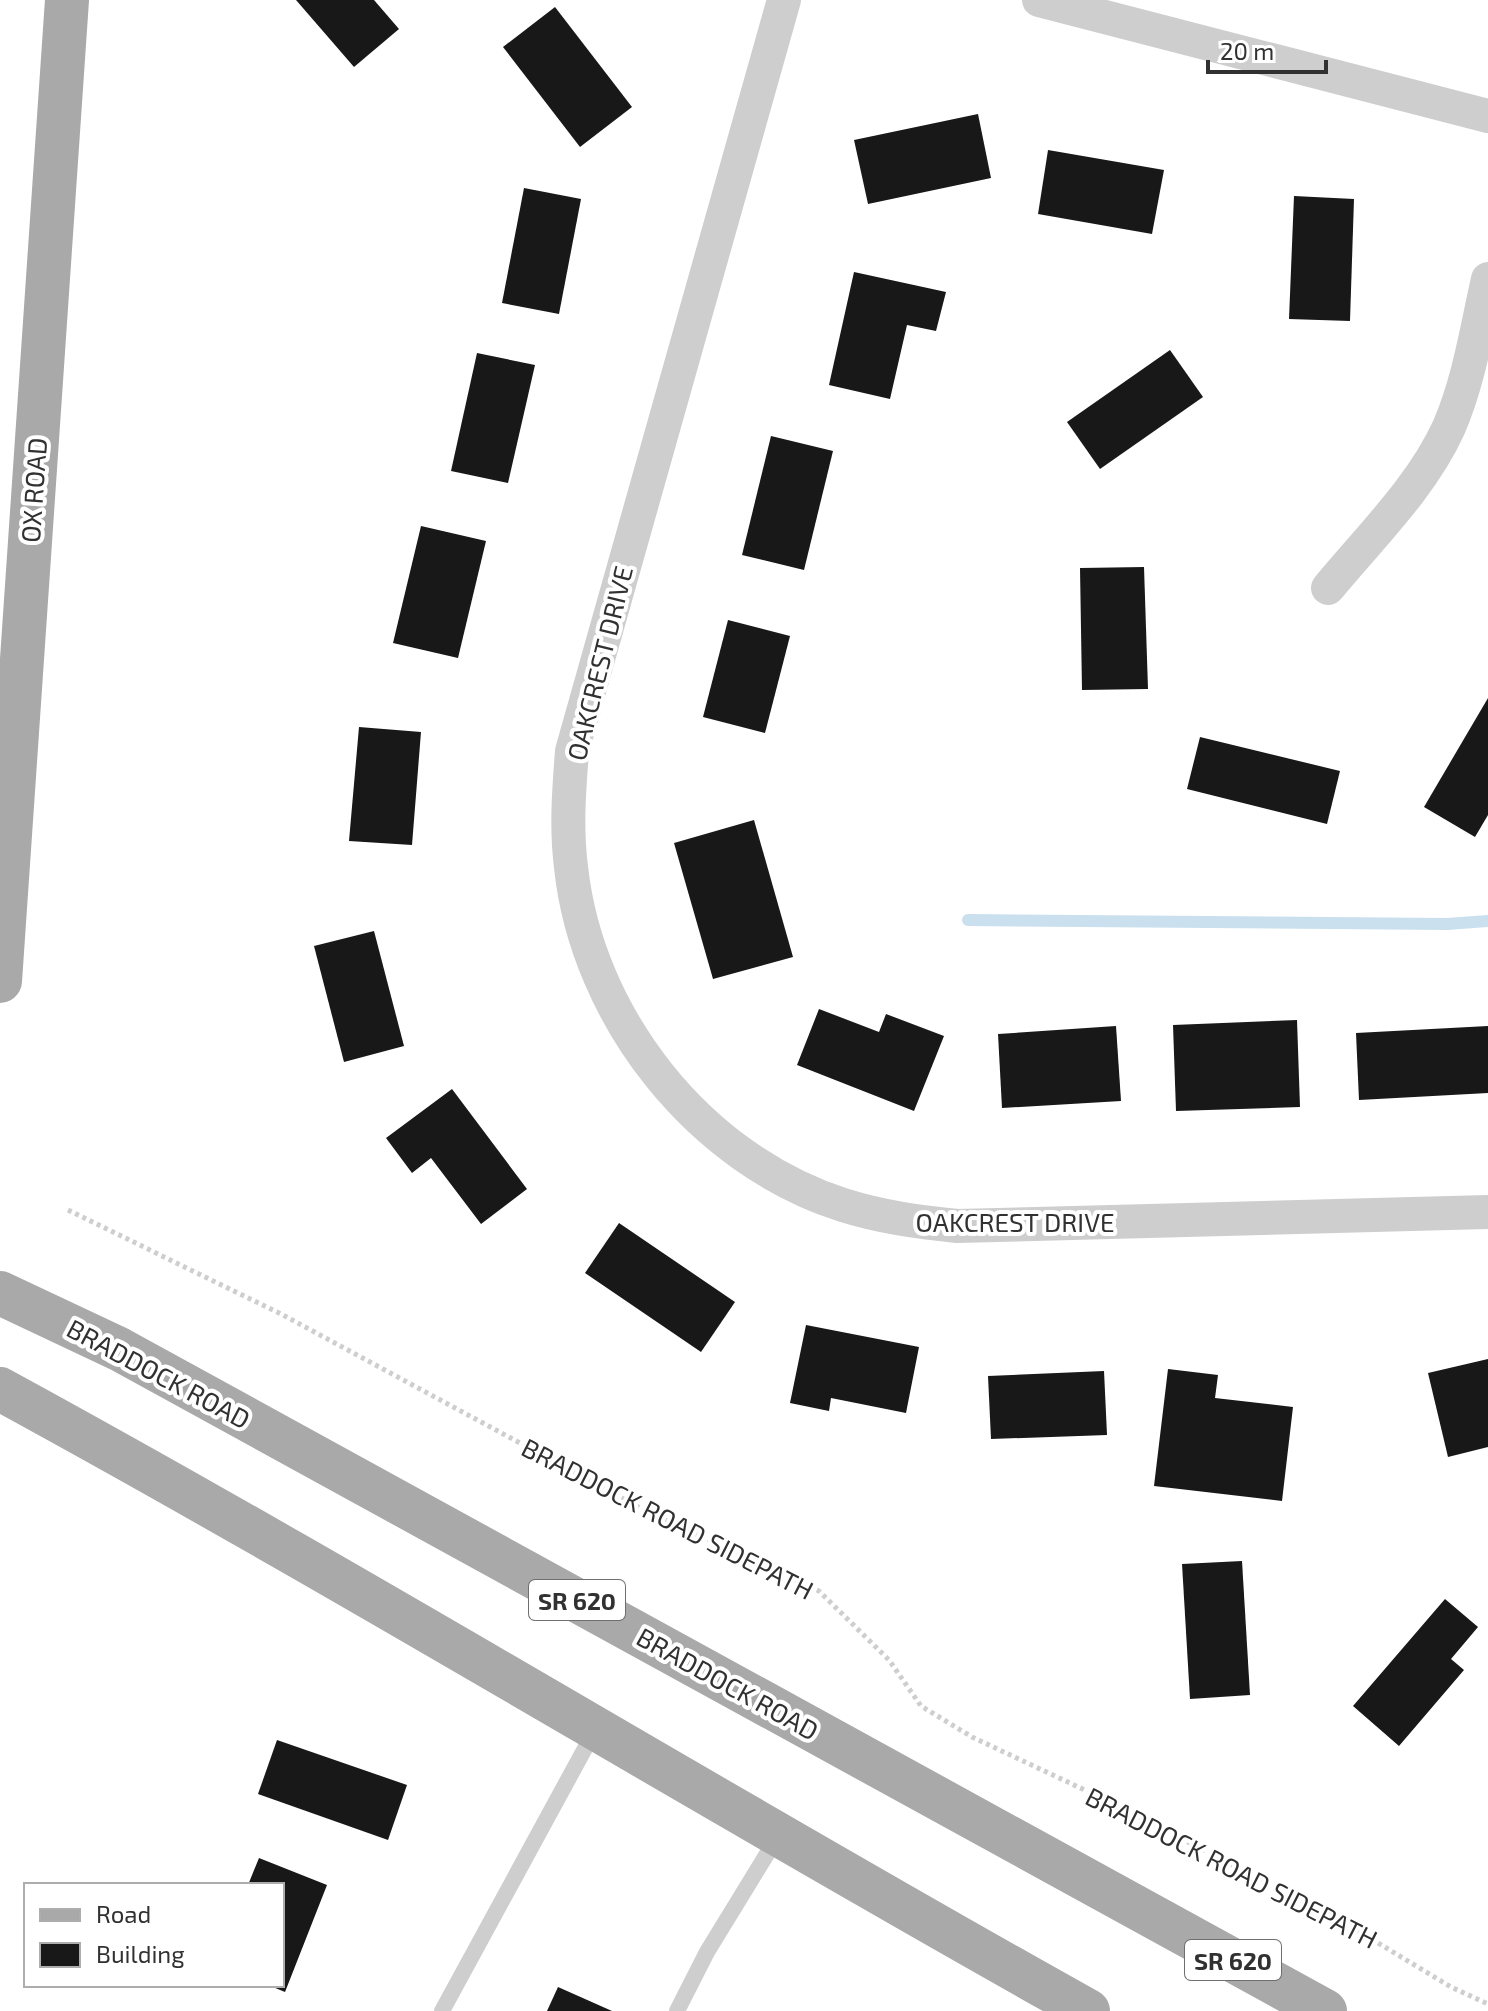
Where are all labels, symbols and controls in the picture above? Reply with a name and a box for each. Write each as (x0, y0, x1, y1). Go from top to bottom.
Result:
scale bar (1208, 24, 1326, 74)
text: 20 m (1220, 36, 1274, 65)
street label: OX ROAD (14, 436, 52, 544)
street label: OAKCREST DRIVE (560, 563, 638, 763)
street label: OAKCREST DRIVE (915, 1206, 1115, 1237)
street label: BRADDOCK ROAD (62, 1312, 256, 1434)
street label: BRADDOCK ROAD SIDEPATH (517, 1431, 819, 1605)
road number: SR 620 (529, 1580, 625, 1620)
street label: BRADDOCK ROAD (632, 1620, 824, 1746)
street label: BRADDOCK ROAD SIDEPATH (1081, 1780, 1383, 1954)
legend (24, 1883, 284, 1987)
text: Road (96, 1899, 151, 1928)
text: Building (96, 1939, 185, 1968)
road number: SR 620 (1185, 1940, 1281, 1980)

